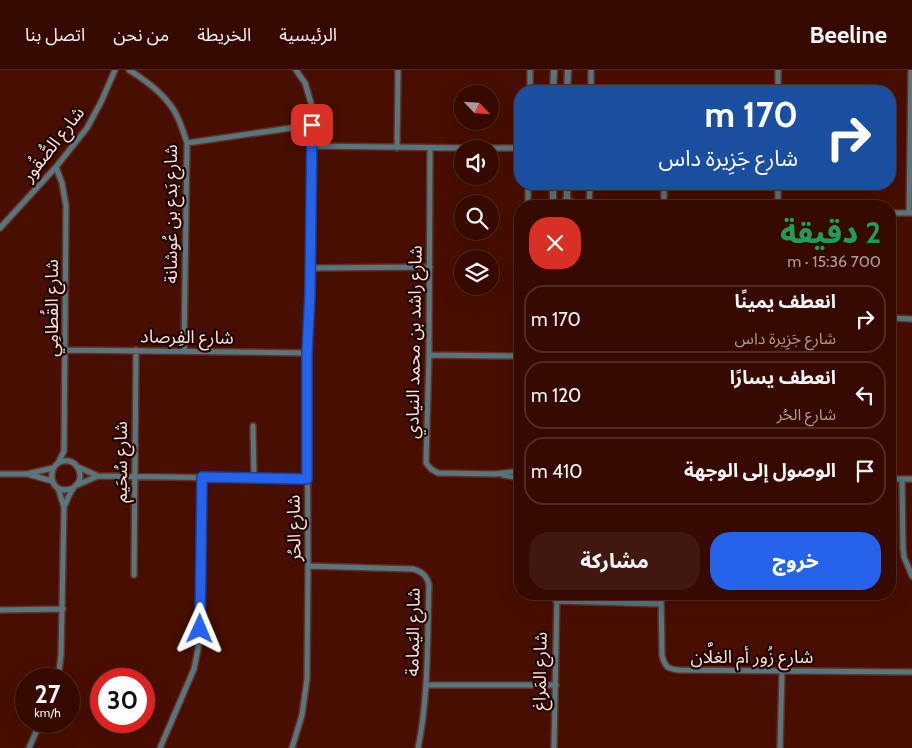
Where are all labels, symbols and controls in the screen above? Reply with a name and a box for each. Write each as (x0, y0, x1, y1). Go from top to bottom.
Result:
text: Beeline (810, 20, 887, 49)
text: اتصل بنا (25, 24, 85, 46)
text: من نحن (113, 24, 169, 46)
text: الخريطة (197, 24, 251, 46)
text: الرئيسية (279, 24, 337, 46)
north arrow (454, 85, 499, 130)
map controls (454, 85, 499, 295)
text: 170 m (705, 93, 798, 136)
street label: شارع الصُّقُور (16, 102, 91, 189)
pin (291, 104, 333, 146)
icon: right (816, 105, 881, 170)
icon: arrive (298, 111, 326, 139)
button: sound (454, 140, 499, 185)
street label: شارع بَدع بن عُوشانة (160, 144, 185, 284)
text: شارع جَزِيرة داس (659, 145, 798, 172)
button: search (454, 195, 499, 240)
text: 2 دقيقة (780, 214, 881, 251)
button: close (529, 217, 581, 269)
street label: شارع راشد بن محمد النيادي (401, 245, 430, 439)
button: layers (454, 250, 499, 295)
text: 700 m · 15:36 (787, 252, 881, 271)
street label: شارع القُطامِي (40, 259, 66, 357)
text: انعطف يمينًا (735, 290, 836, 313)
icon: right (851, 305, 879, 333)
text: 170 m (531, 308, 581, 331)
street label: شارع الفِرصاد (140, 325, 234, 352)
text: شارع جَزِيرة داس (735, 329, 836, 348)
text: انعطف يسارًا (730, 366, 836, 389)
icon: left (851, 381, 879, 409)
text: 120 m (531, 384, 581, 407)
text: شارع الحُر (777, 405, 836, 424)
street label: شارع سُحَيم (110, 421, 135, 503)
icon: arrive (851, 457, 879, 485)
text: الوصول إلى الوجهة (684, 459, 836, 482)
text: 410 m (531, 460, 582, 483)
street label: شارع الحُر (282, 494, 309, 563)
button: مشاركة (529, 532, 700, 590)
button: خروج (710, 532, 881, 590)
street label: شارع اليَمامة (401, 587, 428, 677)
position arrow (173, 602, 225, 654)
street label: شارع المَراغ (528, 632, 555, 711)
street label: شارع زُور أم الغلَّان (691, 641, 813, 671)
speed limit sign: 30 (90, 668, 155, 733)
text: 27 (35, 679, 60, 709)
text: km/h (34, 705, 61, 720)

